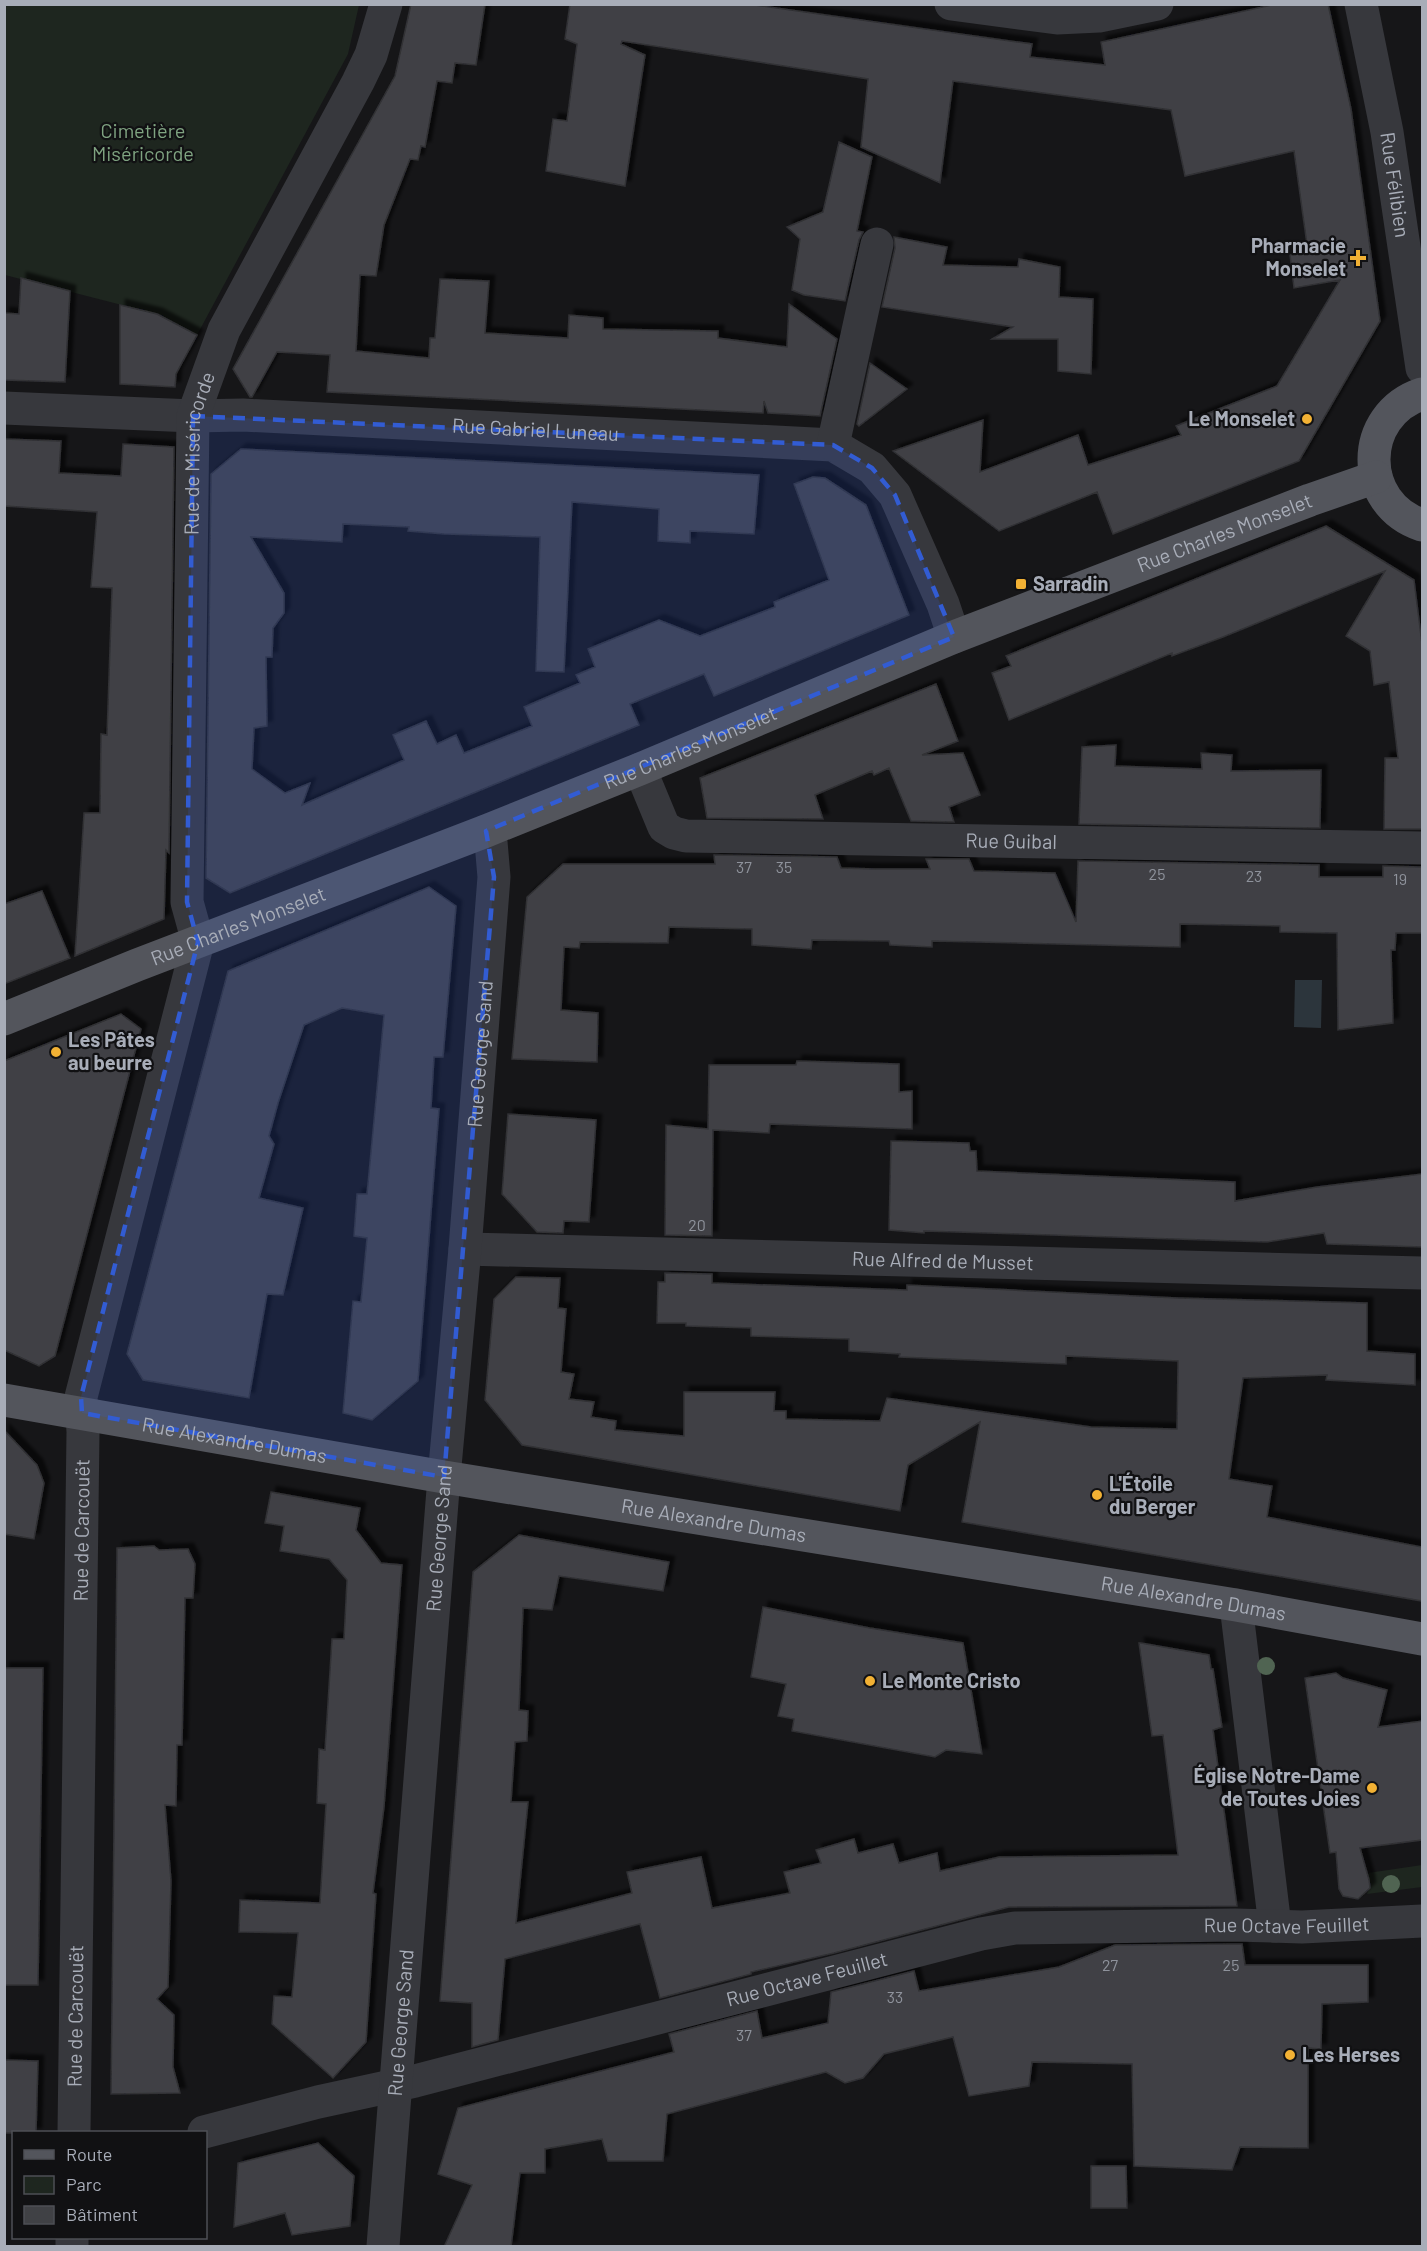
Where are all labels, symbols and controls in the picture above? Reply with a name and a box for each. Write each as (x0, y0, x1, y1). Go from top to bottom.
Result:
park label: Cimetière Miséricorde (92, 118, 194, 165)
street label: Rue Félibien (1376, 130, 1415, 239)
place label: Pharmacie Monselet (1251, 233, 1346, 280)
marker: Pharmacie Monselet (1351, 251, 1365, 265)
street label: Rue de Miséricorde (179, 368, 219, 535)
place label: Le Monselet (1188, 406, 1295, 430)
marker: Le Monselet (1300, 412, 1314, 426)
street label: Rue Gabriel Luneau (452, 413, 619, 445)
street label: Rue Charles Monselet (1133, 487, 1315, 576)
place label: Sarradin (1033, 571, 1108, 595)
marker: Sarradin (1014, 577, 1028, 591)
street label: Rue Charles Monselet (600, 700, 780, 793)
street label: Rue Guibal (965, 828, 1057, 853)
house number: 37 (736, 857, 752, 876)
house number: 35 (776, 857, 792, 876)
house number: 25 (1149, 864, 1165, 883)
house number: 23 (1246, 866, 1262, 885)
house number: 19 (1393, 869, 1407, 888)
street label: Rue Charles Monselet (147, 881, 329, 970)
street label: Rue George Sand (462, 980, 497, 1128)
place label: Les Pâtes au beurre (68, 1027, 155, 1074)
marker: Les Pâtes au beurre (49, 1045, 63, 1059)
house number: 20 (688, 1215, 706, 1234)
street label: Rue Alfred de Musset (852, 1246, 1034, 1274)
street label: Rue Alexandre Dumas (140, 1411, 329, 1467)
street label: Rue de Carcouët (68, 1459, 94, 1601)
street label: Rue George Sand (420, 1464, 456, 1613)
place label: L'Étoile du Berger (1109, 1471, 1196, 1518)
marker: L'Étoile du Berger (1090, 1488, 1104, 1502)
street label: Rue Alexandre Dumas (620, 1493, 808, 1546)
street label: Rue Alexandre Dumas (1099, 1570, 1288, 1625)
place label: Le Monte Cristo (882, 1668, 1021, 1692)
marker: Le Monte Cristo (863, 1674, 877, 1688)
place label: Église Notre-Dame de Toutes Joies (1194, 1763, 1360, 1810)
marker: Église Notre-Dame de Toutes Joies (1365, 1781, 1379, 1795)
street label: Rue Octave Feuillet (1203, 1911, 1370, 1938)
street label: Rue de Carcouët (62, 1945, 87, 2087)
street label: Rue Octave Feuillet (723, 1946, 890, 2011)
street label: Rue George Sand (382, 1948, 418, 2097)
house number: 27 (1102, 1955, 1118, 1974)
house number: 25 (1223, 1955, 1239, 1974)
house number: 33 (887, 1987, 903, 2006)
house number: 37 (736, 2025, 752, 2044)
place label: Les Herses (1302, 2042, 1400, 2066)
marker: Les Herses (1283, 2048, 1297, 2062)
legend (12, 2131, 207, 2239)
text: Route (66, 2143, 112, 2165)
text: Parc (66, 2173, 102, 2195)
text: Bâtiment (66, 2203, 138, 2225)

